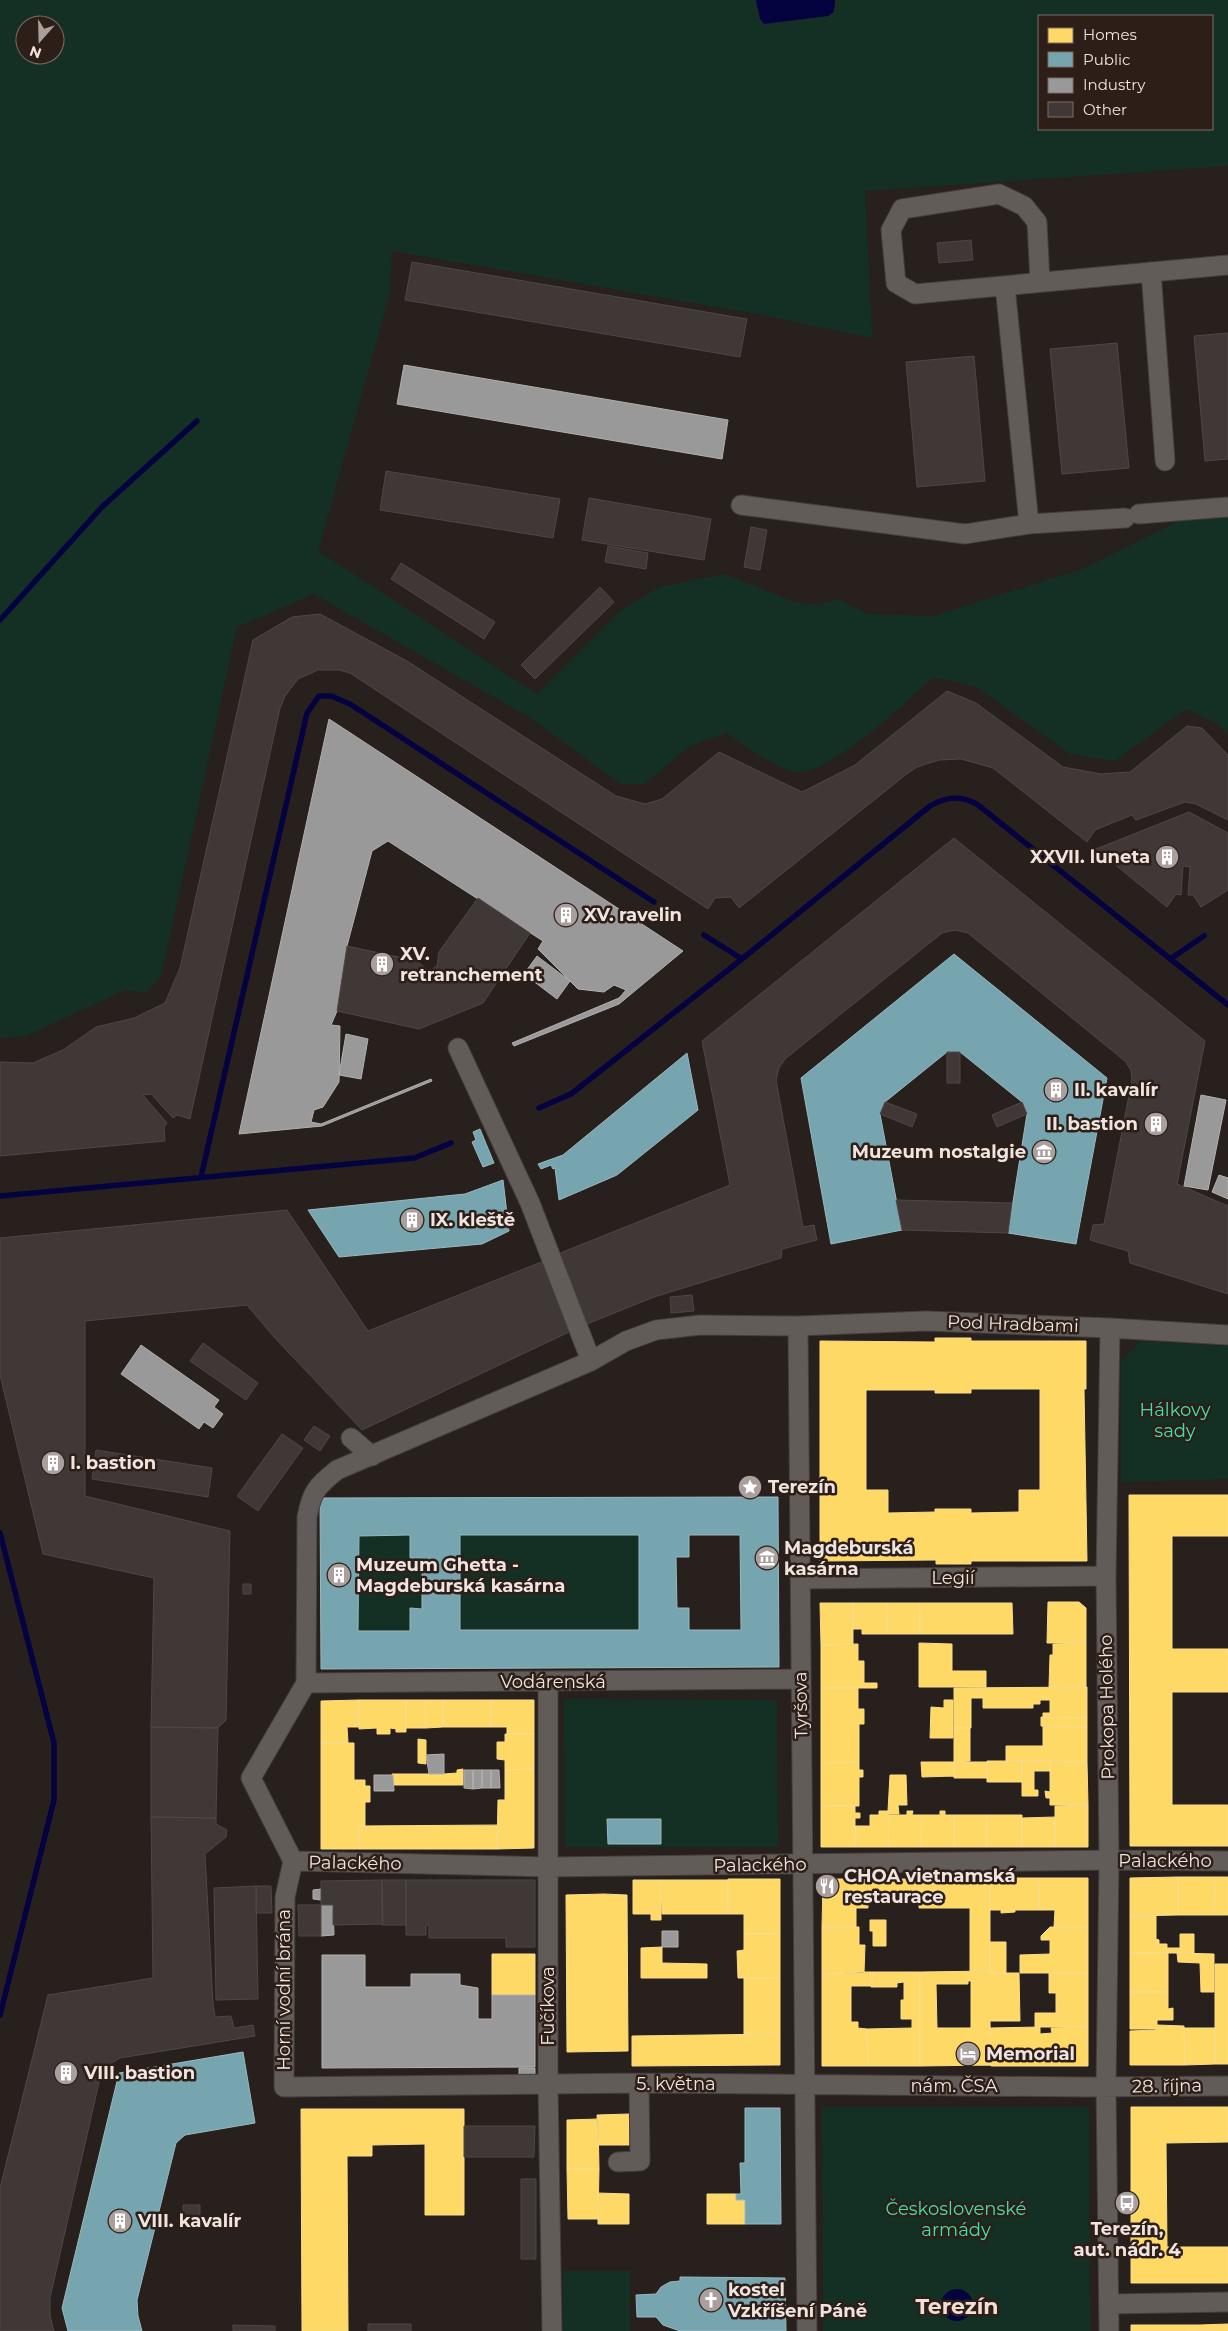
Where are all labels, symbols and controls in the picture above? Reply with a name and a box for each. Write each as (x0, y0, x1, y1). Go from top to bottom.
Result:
north arrow (15, 15, 65, 65)
legend (1038, 15, 1213, 130)
text: Homes (1083, 25, 1137, 44)
text: N (27, 42, 44, 63)
text: Public (1083, 50, 1131, 69)
text: Industry (1083, 75, 1146, 94)
text: Other (1083, 100, 1127, 119)
building icon: XXVII. luneta (1154, 844, 1180, 870)
place label: XXVII. luneta (1030, 846, 1150, 868)
building icon: XV. ravelin (553, 902, 579, 928)
place label: XV. ravelin (584, 904, 682, 926)
place label: XV. retranchement (400, 943, 543, 986)
building icon: XV. retranchement (369, 951, 395, 977)
building icon: II. kavalír (1043, 1077, 1069, 1103)
place label: II. kavalír (1074, 1079, 1158, 1101)
building icon: II. bastion (1143, 1111, 1169, 1137)
place label: II. bastion (1046, 1113, 1138, 1135)
museum icon: Muzeum nostalgie (1031, 1139, 1057, 1165)
place label: Muzeum nostalgie (852, 1141, 1026, 1163)
building icon: IX. kleště (399, 1207, 425, 1233)
place label: IX. kleště (430, 1209, 515, 1231)
street label: Pod Hradbami (947, 1311, 1079, 1337)
park label: Hálkovy sady (1140, 1399, 1211, 1442)
building icon: I. bastion (40, 1450, 66, 1476)
place label: I. bastion (70, 1452, 156, 1474)
place icon: Terezín (737, 1474, 763, 1500)
place label: Terezín (768, 1476, 836, 1498)
place label: Magdeburská kasárna (784, 1537, 914, 1580)
museum icon: Magdeburská kasárna (754, 1545, 780, 1571)
place label: Muzeum Ghetta - Magdeburská kasárna (356, 1554, 565, 1597)
building icon: Muzeum Ghetta - Magdeburská kasárna (326, 1562, 352, 1588)
street label: Legií (931, 1567, 976, 1589)
street label: Prokopa Holého (1095, 1634, 1119, 1780)
street label: Vodárenská (500, 1671, 606, 1693)
street label: Tyršova (789, 1671, 813, 1739)
street label: Palackého (1118, 1850, 1212, 1872)
street label: Palackého (308, 1851, 402, 1875)
street label: Palackého (713, 1853, 807, 1877)
place label: CHOA vietnamská restaurace (844, 1865, 1016, 1908)
restaurant icon: CHOA vietnamská restaurace (814, 1873, 840, 1899)
street label: Horní vodní brána (273, 1909, 295, 2071)
street label: Fučíkova (537, 1966, 559, 2046)
hotel icon: Memorial (955, 2041, 981, 2067)
place label: Memorial (986, 2043, 1075, 2065)
building icon: VIII. bastion (53, 2060, 79, 2086)
place label: VIII. bastion (83, 2062, 195, 2084)
street label: 5. května (636, 2073, 716, 2095)
street label: 28. října (1132, 2074, 1202, 2098)
street label: nám. ČSA (910, 2075, 998, 2097)
bus stop icon: Terezín, aut. nádr. 4 (1114, 2190, 1140, 2216)
park label: Československé armády (886, 2198, 1027, 2241)
building icon: VIII. kavalír (107, 2208, 133, 2234)
place label: VIII. kavalír (137, 2210, 242, 2232)
place label: Terezín, aut. nádr. 4 (1073, 2218, 1181, 2261)
place label: kostel Vzkříšení Páně (727, 2279, 867, 2322)
church icon: kostel Vzkříšení Páně (698, 2287, 724, 2313)
district label: Terezín (915, 2293, 999, 2320)

